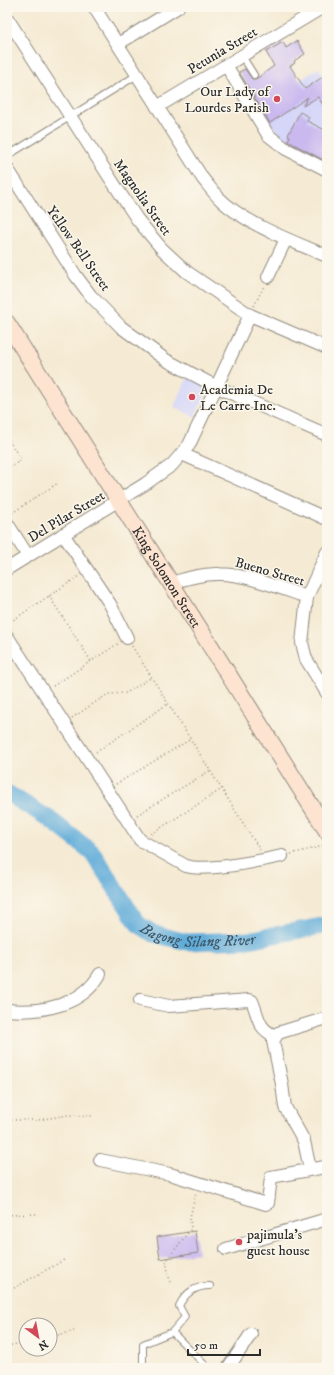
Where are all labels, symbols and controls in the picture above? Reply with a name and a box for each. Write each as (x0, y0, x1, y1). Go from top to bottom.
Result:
street label: Petunia Street (184, 23, 261, 79)
place label: Our Lady of Lourdes Parish (185, 83, 272, 117)
marker: Our Lady of Lourdes Parish (272, 94, 282, 104)
street label: Magnolia Street (109, 156, 175, 240)
street label: Yellow Bell Street (42, 202, 115, 295)
place label: Academia De Le Carre Inc. (200, 381, 276, 415)
marker: Academia De Le Carre Inc. (187, 392, 197, 402)
street label: Del Pilar Street (25, 487, 109, 547)
street label: King Solomon Street (127, 523, 205, 632)
street label: Bueno Street (233, 553, 307, 591)
water label: Bagong Silang River (136, 918, 259, 952)
place label: pajimula's guest house (246, 1226, 310, 1260)
marker: pajimula's guest house (234, 1237, 244, 1247)
north arrow (18, 1317, 58, 1357)
scale bar (188, 1331, 260, 1357)
text: N (35, 1336, 50, 1353)
text: 50 m (194, 1338, 218, 1353)

